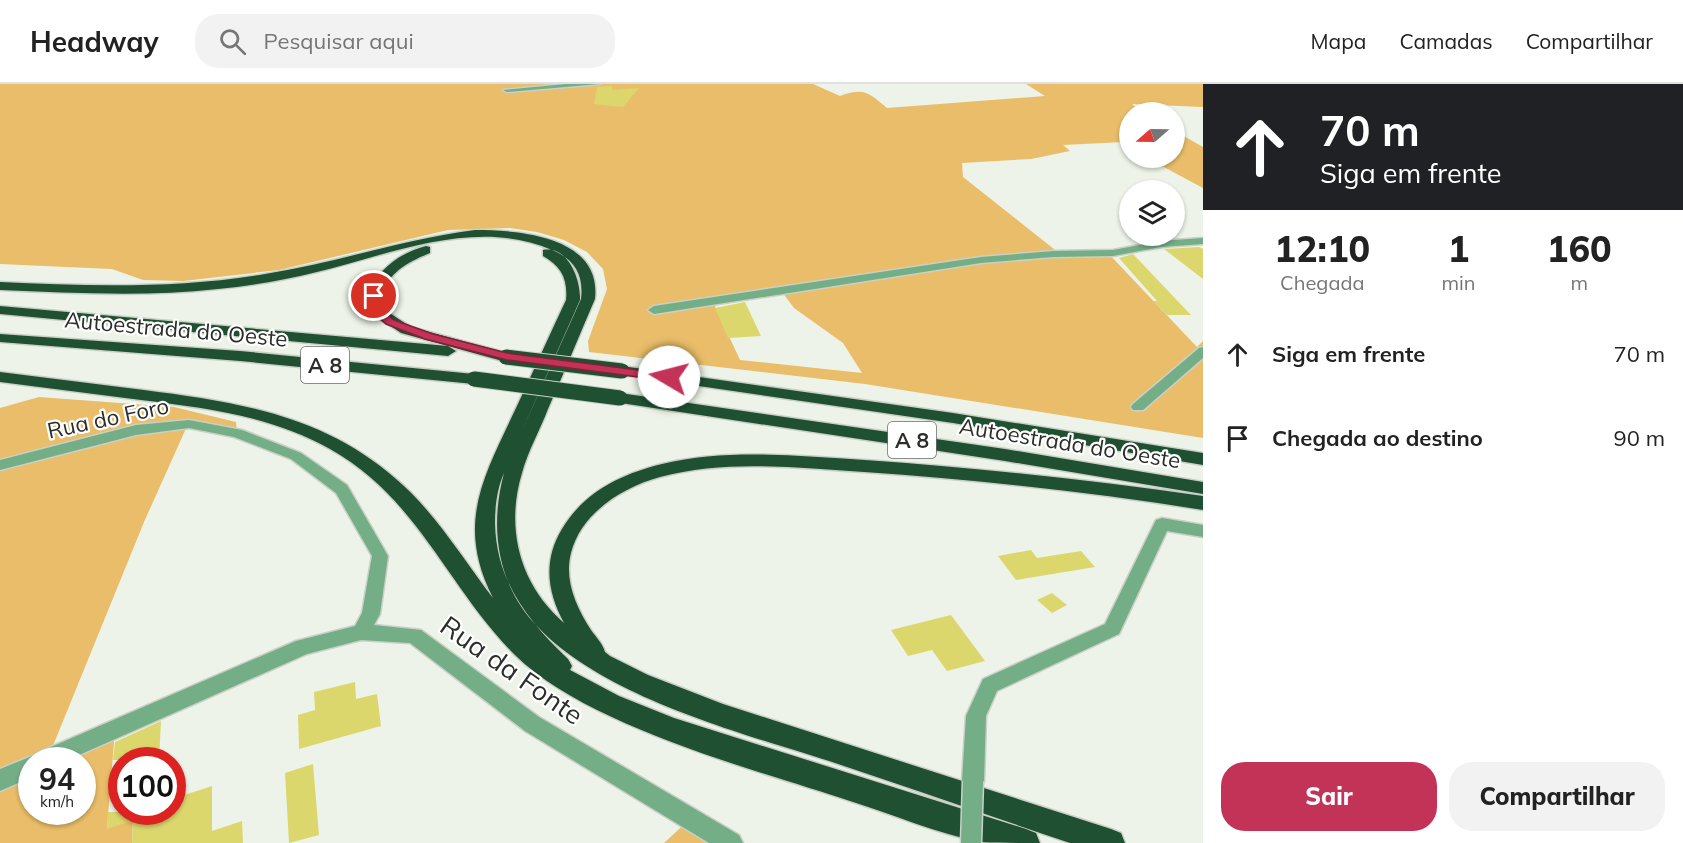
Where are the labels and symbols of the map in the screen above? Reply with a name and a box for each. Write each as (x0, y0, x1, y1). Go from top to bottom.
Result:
north arrow (1119, 102, 1185, 168)
pin (348, 270, 399, 321)
street label: Autoestrada do Oeste (63, 305, 289, 353)
position arrow (637, 345, 701, 409)
road number: A 8 (301, 347, 349, 383)
street label: Rua do Foro (45, 391, 171, 445)
street label: Autoestrada do Oeste (957, 412, 1183, 474)
road number: A 8 (888, 422, 936, 458)
street label: Rua da Fonte (434, 608, 590, 732)
speed limit sign: 100 (108, 747, 186, 825)

